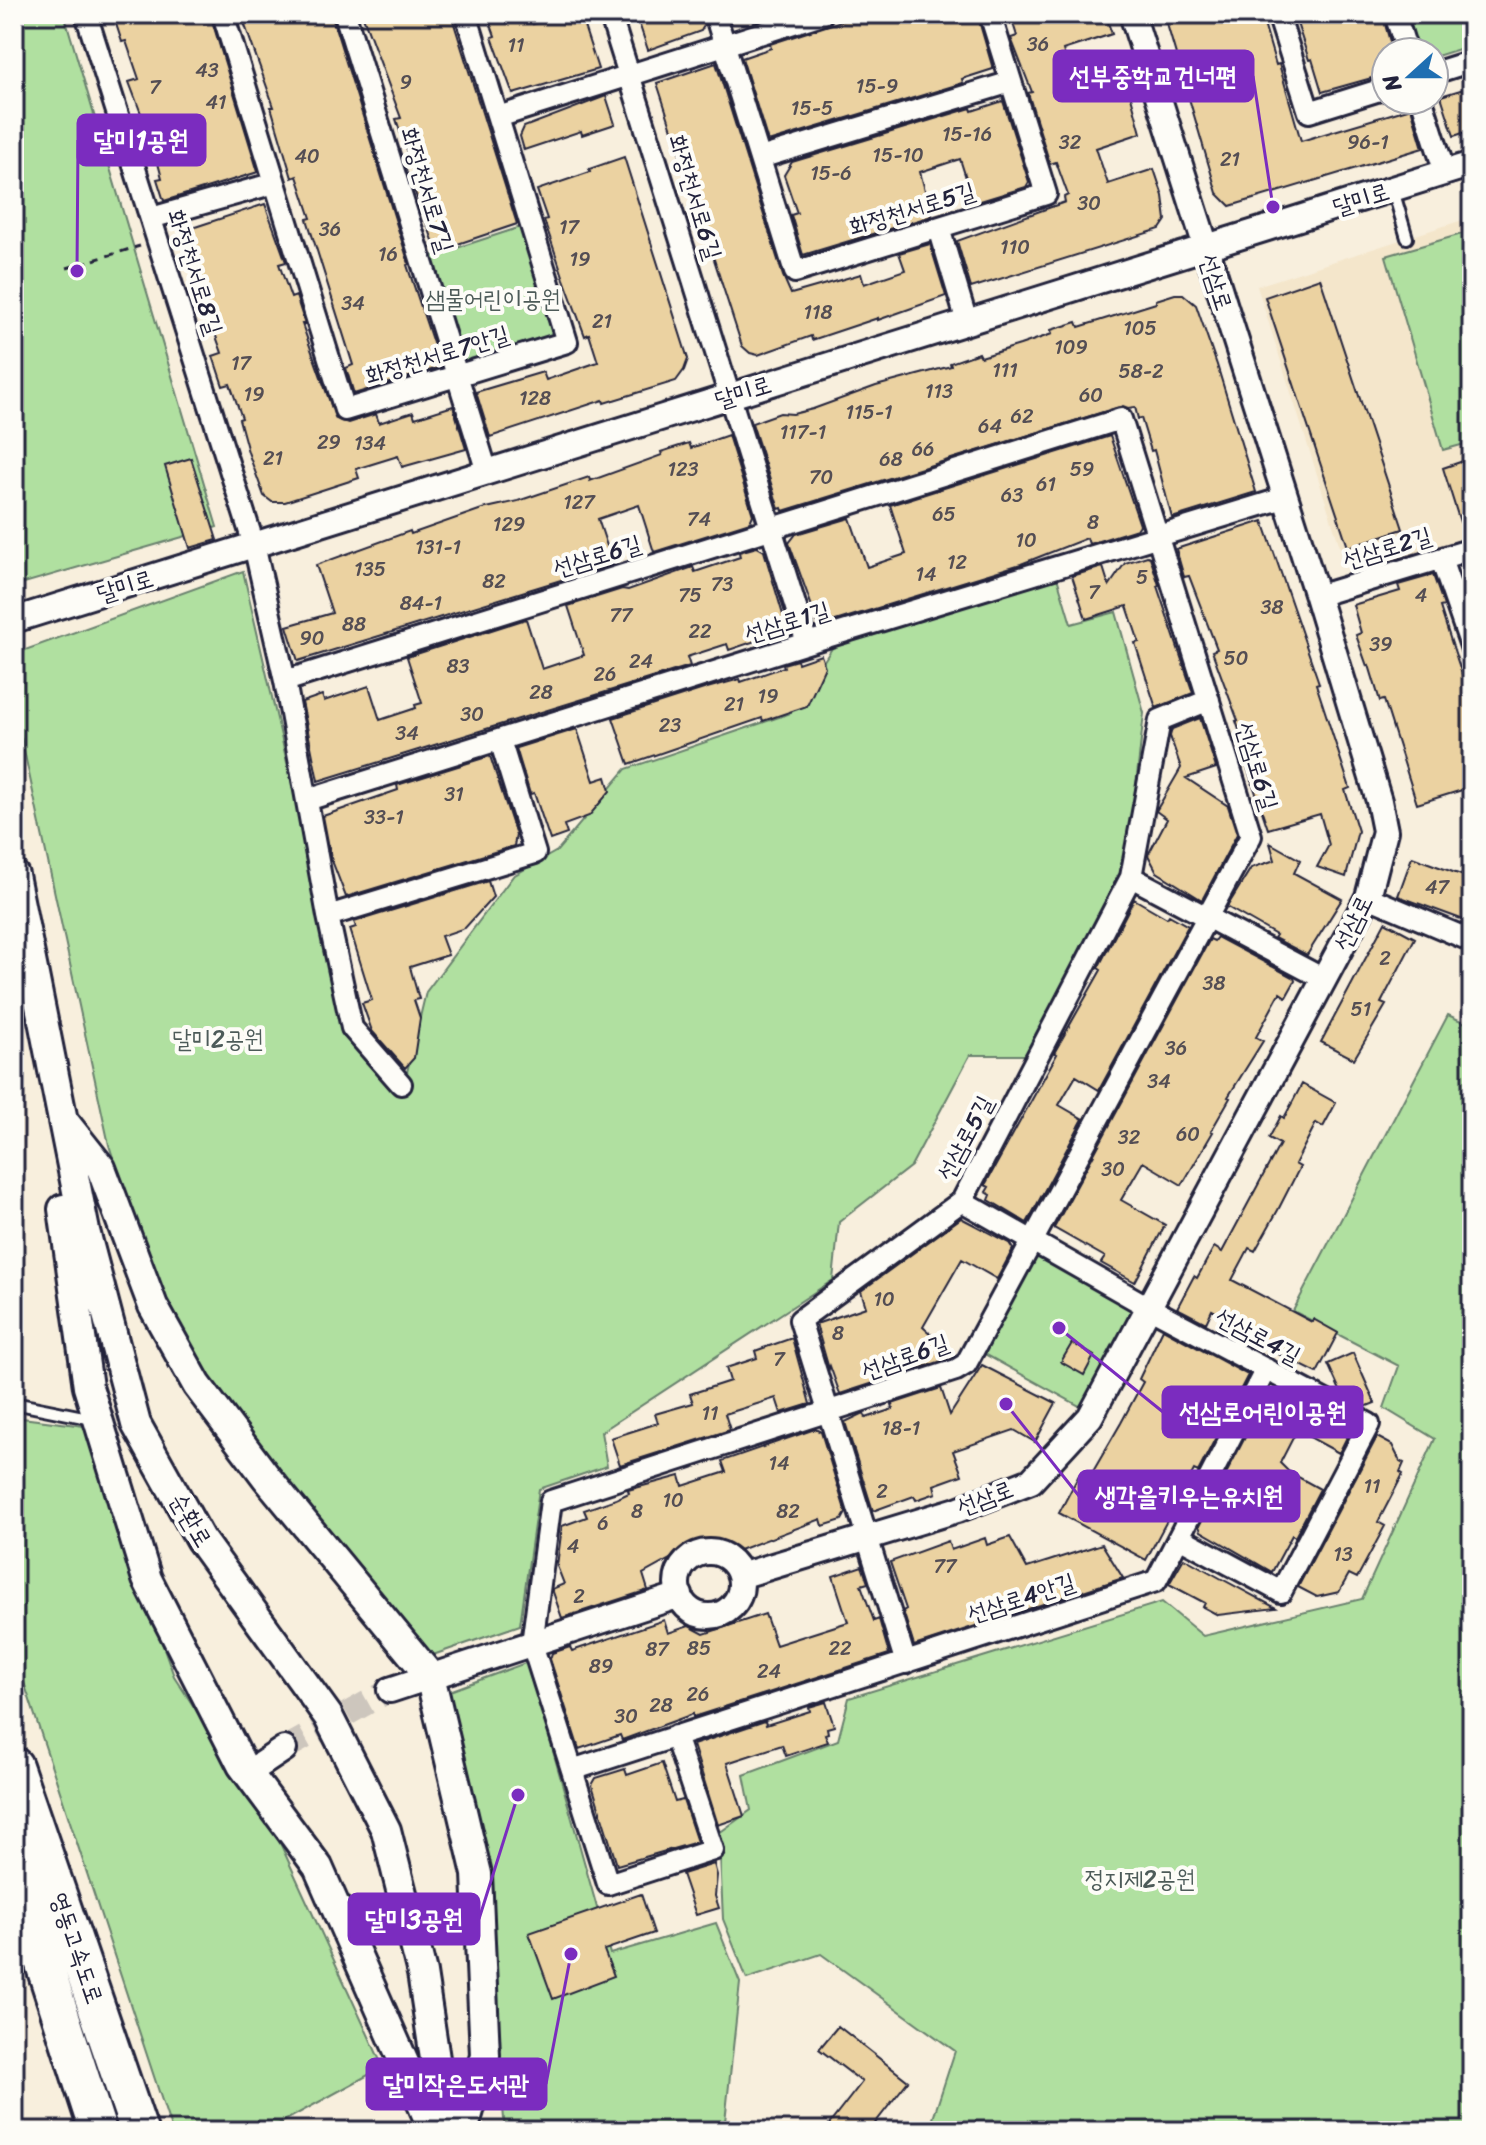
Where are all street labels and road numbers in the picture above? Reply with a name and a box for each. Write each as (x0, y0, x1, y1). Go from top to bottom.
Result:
street label: 화정천서로7길 (388, 122, 466, 258)
street label: 화정천서로6길 (656, 129, 734, 265)
street label: 화정천서로5길 (843, 170, 981, 248)
street label: 달미로 (1327, 170, 1395, 228)
street label: 화정천서로8길 (155, 204, 235, 340)
street label: 선삼로 (1187, 248, 1245, 316)
street label: 화정천서로7안길 (360, 313, 514, 397)
street label: 달미로 (709, 363, 777, 421)
street label: 선삼로2길 (1337, 515, 1437, 581)
street label: 선삼로6길 (547, 523, 647, 589)
street label: 달미로 (91, 557, 159, 615)
street label: 선삼로1길 (739, 589, 835, 655)
street label: 선삼로6길 (1224, 716, 1290, 816)
street label: 선삼로 (1321, 888, 1385, 958)
street label: 선삼로5길 (925, 1088, 1005, 1188)
street label: 선삼로4길 (1207, 1296, 1309, 1376)
street label: 선삼로6길 (855, 1322, 955, 1392)
street label: 선삼로 (950, 1468, 1020, 1528)
street label: 순환로 (158, 1484, 224, 1556)
street label: 선삼로4안길 (961, 1561, 1081, 1635)
street label: 영동고속도로 (38, 1886, 116, 2010)

